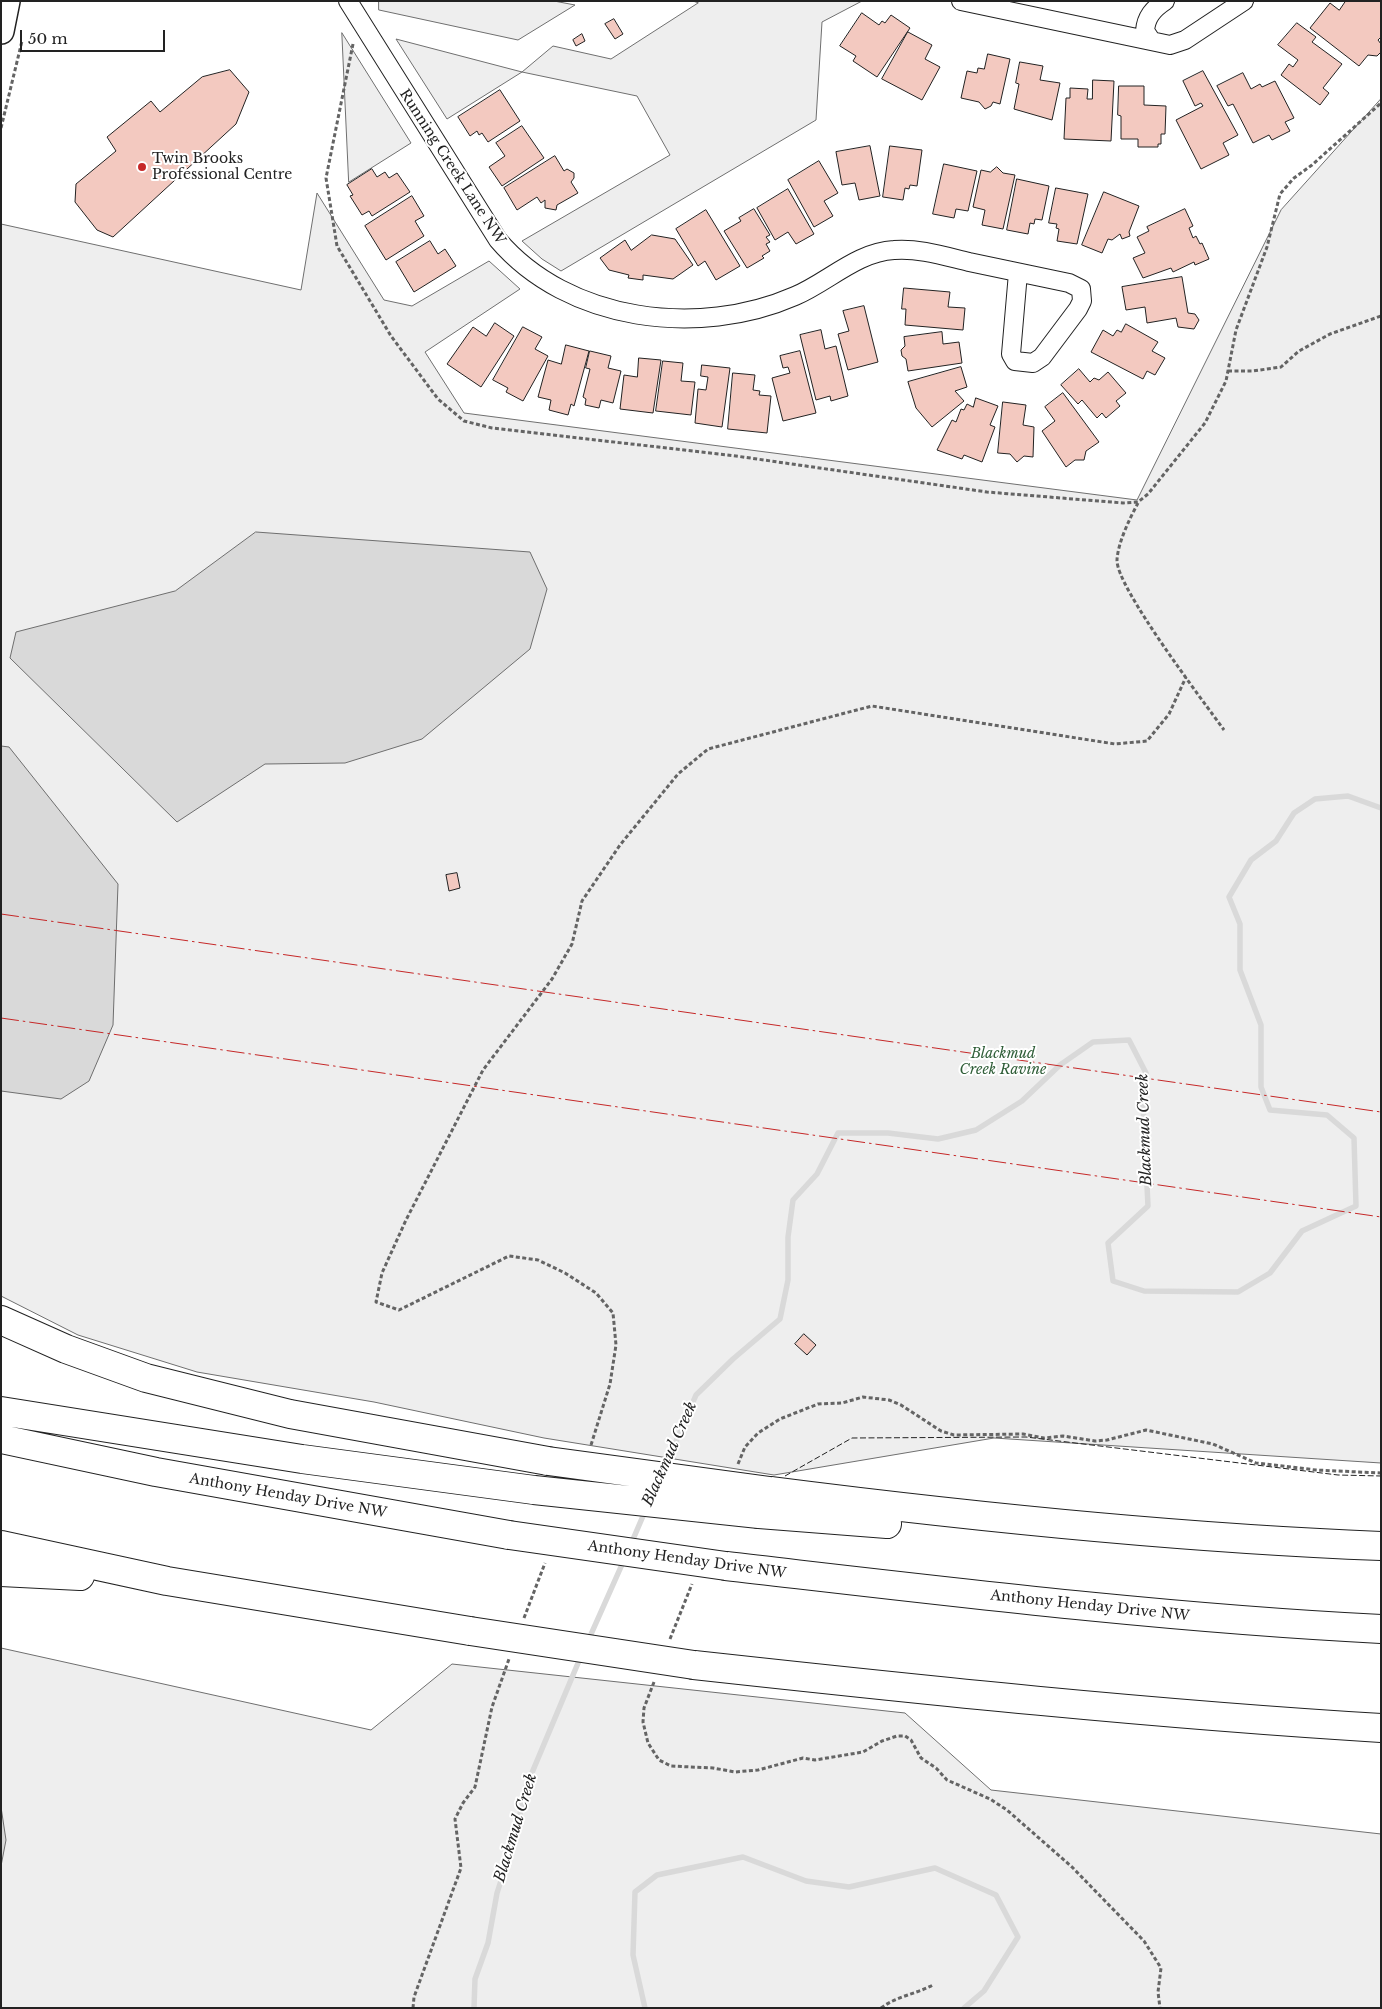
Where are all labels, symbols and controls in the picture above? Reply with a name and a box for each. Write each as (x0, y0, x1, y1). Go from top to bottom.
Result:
scale bar (22, 20, 168, 52)
text: 50 m (28, 29, 68, 48)
street label: Running Creek Lane NW (395, 86, 509, 248)
place label: Twin Brooks Professional Centre (152, 151, 292, 184)
marker: Twin Brooks Professional Centre (136, 161, 148, 173)
park label: Blackmud Creek Ravine (960, 1046, 1046, 1078)
water label: Blackmud Creek (1134, 1074, 1156, 1186)
water label: Blackmud Creek (639, 1399, 701, 1509)
street label: Anthony Henday Drive NW (188, 1470, 388, 1522)
street label: Anthony Henday Drive NW (587, 1538, 787, 1582)
street label: Anthony Henday Drive NW (990, 1587, 1190, 1625)
water label: Blackmud Creek (491, 1772, 541, 1884)

